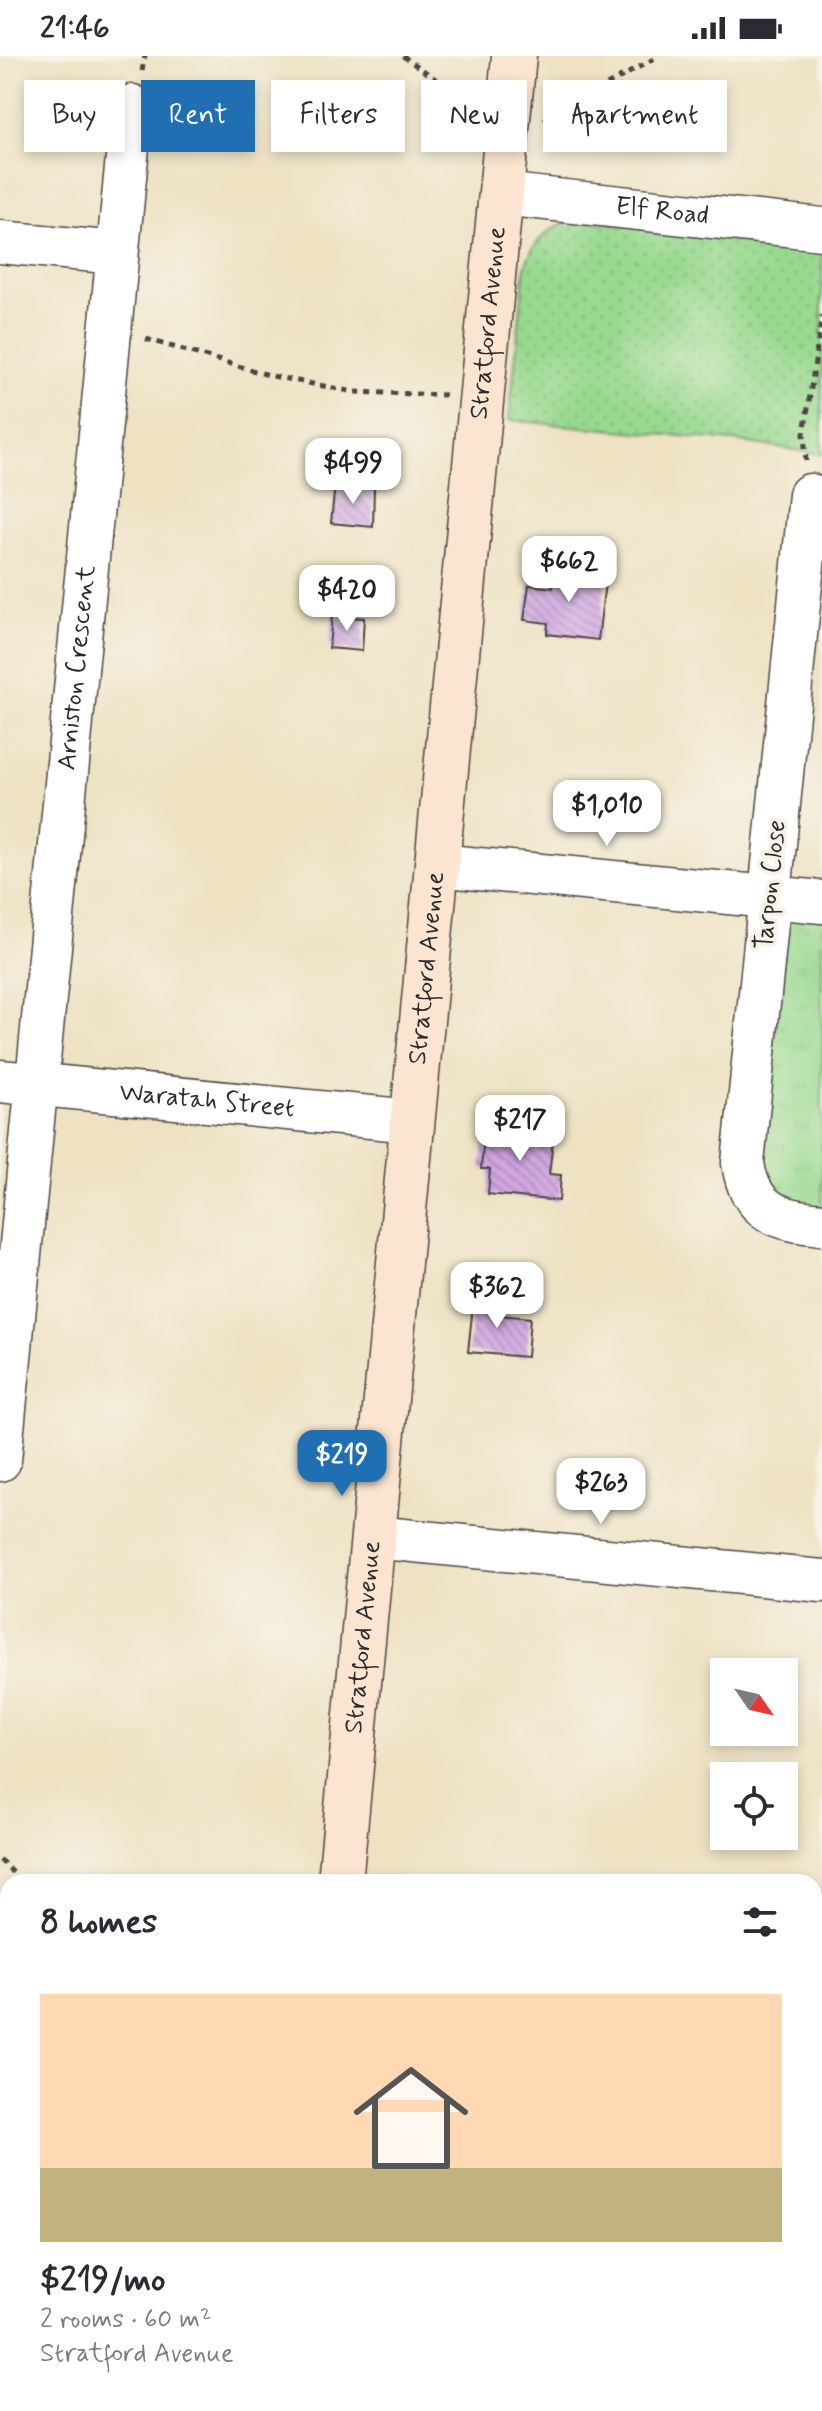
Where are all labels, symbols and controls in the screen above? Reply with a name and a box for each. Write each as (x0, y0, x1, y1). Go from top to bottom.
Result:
text: 21:46 (40, 9, 110, 48)
chip: Buy (24, 80, 125, 152)
chip: Rent (141, 80, 255, 152)
chip: Filters (271, 80, 405, 152)
chip: New (421, 80, 527, 152)
chip: Apartment (543, 80, 727, 152)
street label: Elf Road (614, 190, 710, 234)
street label: Stratford Avenue (462, 225, 515, 421)
pin: $499 (306, 438, 400, 506)
text: $499 (323, 447, 383, 481)
pin: $662 (522, 536, 616, 604)
text: $662 (540, 545, 598, 579)
street label: Arniston Crescent (50, 564, 104, 772)
pin: $420 (300, 565, 394, 633)
text: $420 (317, 574, 377, 608)
pin: $1,010 (542, 780, 672, 848)
text: $1,010 (571, 789, 643, 823)
street label: Tarpon Close (747, 818, 795, 952)
street label: Stratford Avenue (401, 870, 453, 1066)
street label: Waratah Street (118, 1076, 296, 1127)
pin: $217 (473, 1095, 567, 1163)
text: $217 (493, 1104, 547, 1138)
pin: $362 (450, 1262, 544, 1330)
text: $362 (469, 1271, 525, 1305)
pin: $219 (295, 1430, 389, 1498)
text: $219 (316, 1439, 368, 1473)
pin: $263 (554, 1458, 648, 1526)
text: $263 (574, 1467, 628, 1501)
street label: Stratford Avenue (337, 1539, 389, 1735)
north arrow (710, 1658, 798, 1746)
map controls (710, 1658, 798, 1850)
button: locate (710, 1762, 798, 1850)
text: 8 homes (40, 1900, 157, 1945)
icon: filters (738, 1900, 782, 1944)
icon: home (339, 2046, 483, 2190)
text: $219/mo (40, 2258, 166, 2303)
text: 2 rooms · 60 m² (40, 2303, 211, 2337)
text: Stratford Avenue (40, 2337, 234, 2371)

